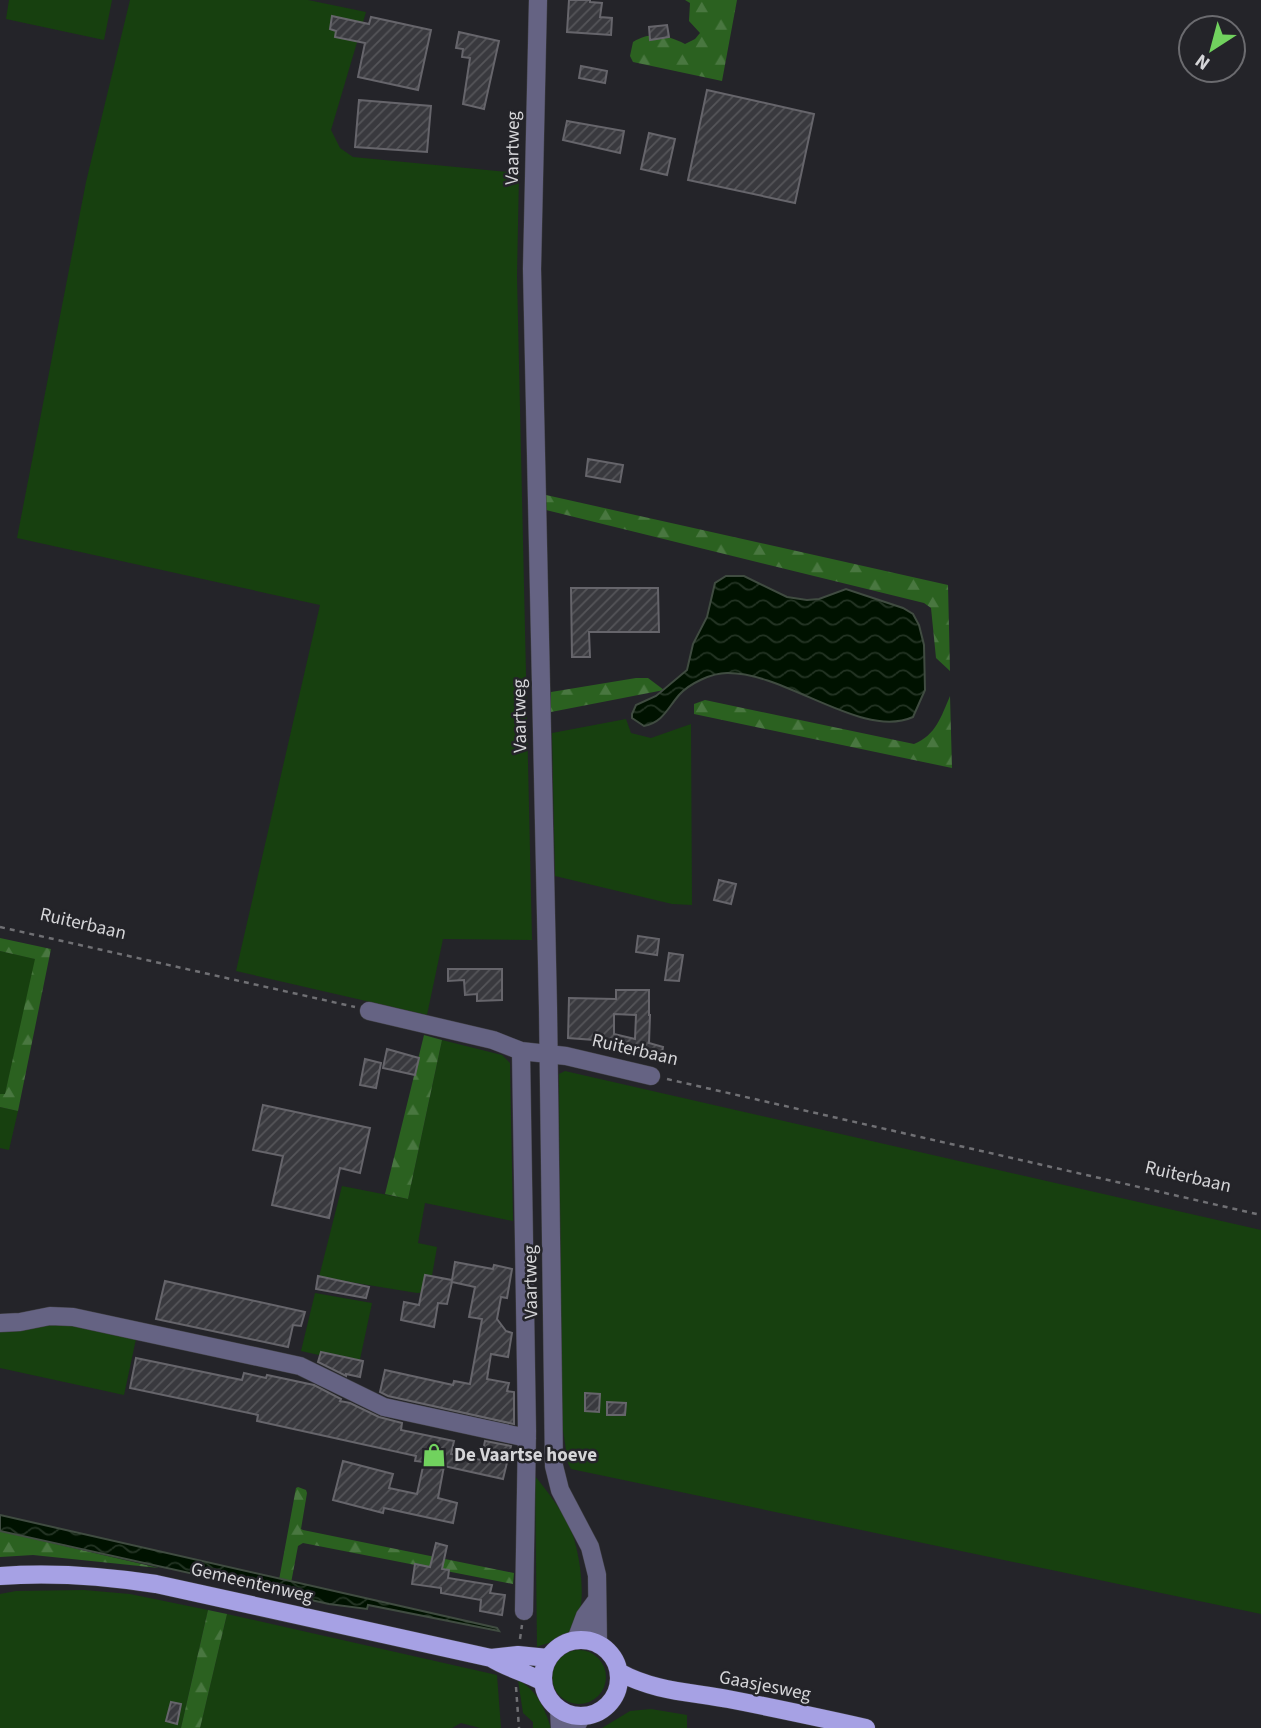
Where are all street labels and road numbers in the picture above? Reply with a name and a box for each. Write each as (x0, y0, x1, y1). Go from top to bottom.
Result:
street label: Vaartweg (499, 110, 527, 185)
street label: Vaartweg (506, 678, 534, 753)
street label: Ruiterbaan (37, 901, 129, 947)
street label: Ruiterbaan (589, 1027, 681, 1073)
street label: Ruiterbaan (1142, 1154, 1234, 1200)
street label: Vaartweg (517, 1244, 545, 1319)
street label: Gemeentenweg (188, 1556, 316, 1610)
street label: Gaasjesweg (717, 1664, 814, 1708)

